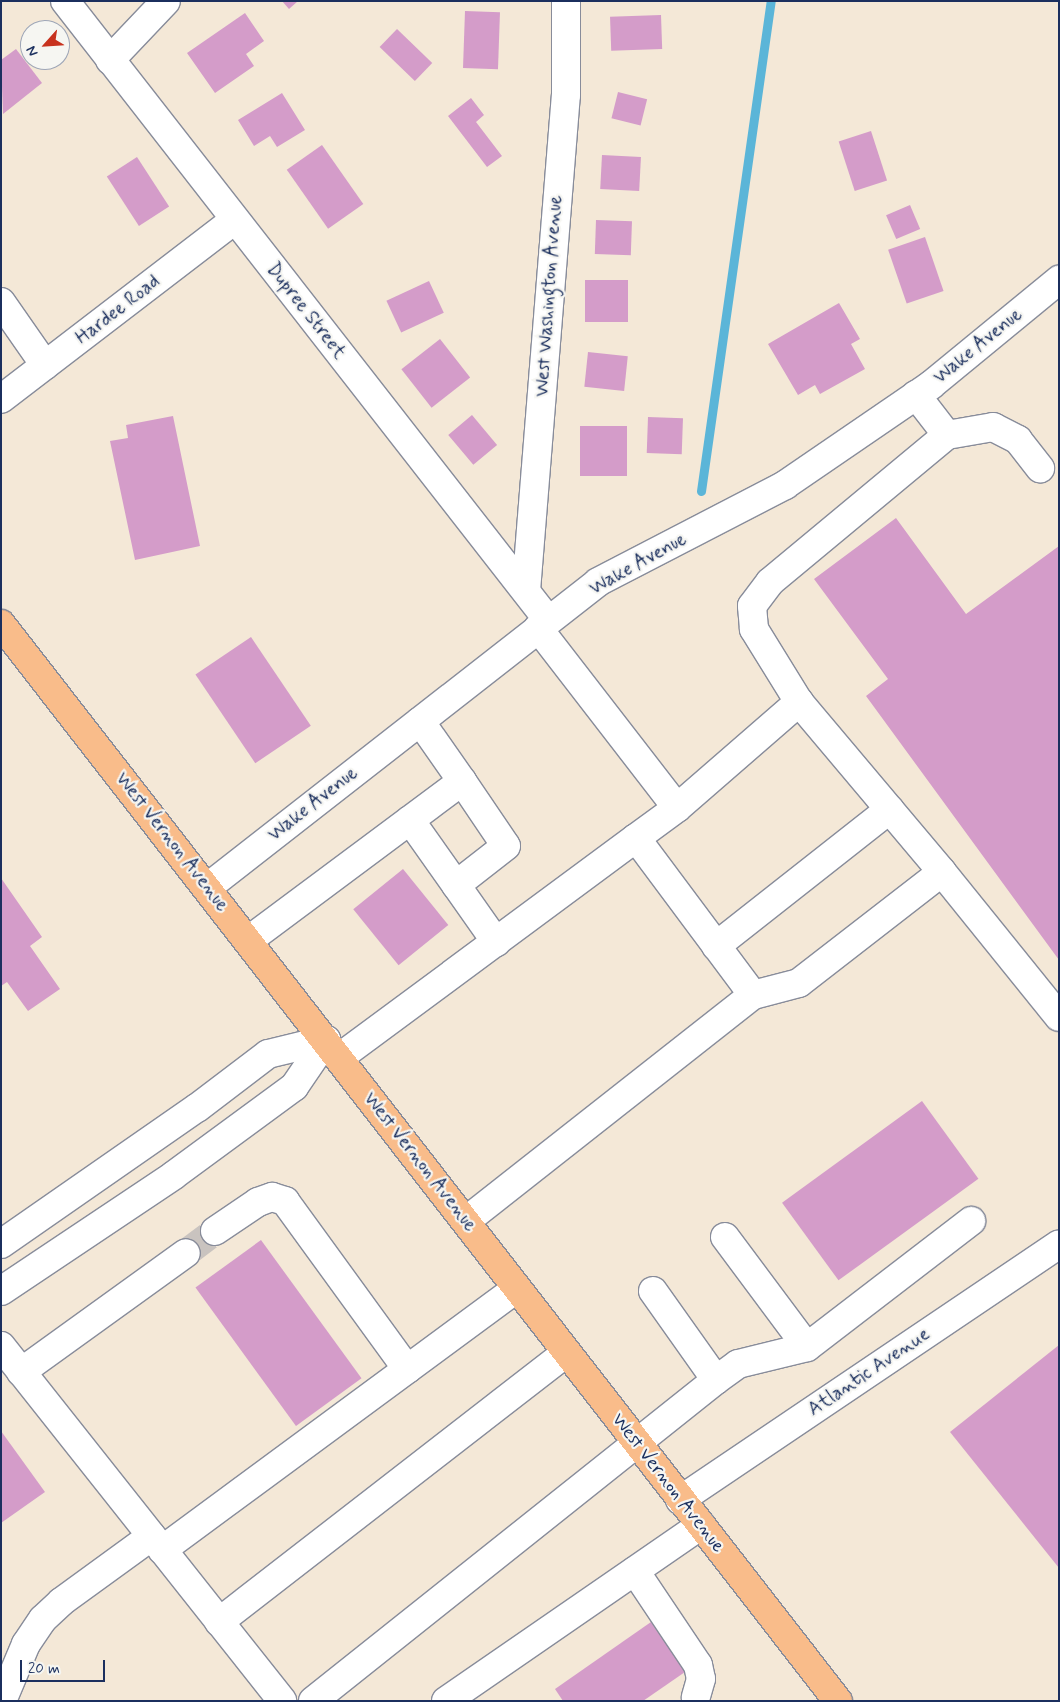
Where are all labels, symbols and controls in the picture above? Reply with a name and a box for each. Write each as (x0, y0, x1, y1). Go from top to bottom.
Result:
north arrow (20, 20, 70, 70)
text: N (22, 43, 43, 59)
street label: West Washington Avenue (531, 196, 567, 396)
street label: Dupree Street (261, 258, 351, 364)
street label: Hardee Road (71, 270, 165, 350)
street label: Wake Avenue (928, 302, 1028, 390)
street label: Wake Avenue (584, 527, 692, 601)
street label: Wake Avenue (262, 761, 364, 847)
street label: West Vernon Avenue (111, 769, 233, 915)
street label: West Vernon Avenue (359, 1089, 481, 1235)
street label: Atlantic Avenue (806, 1324, 932, 1420)
street label: West Vernon Avenue (607, 1410, 729, 1556)
scale bar (22, 1650, 108, 1682)
text: 20 m (28, 1659, 60, 1679)

